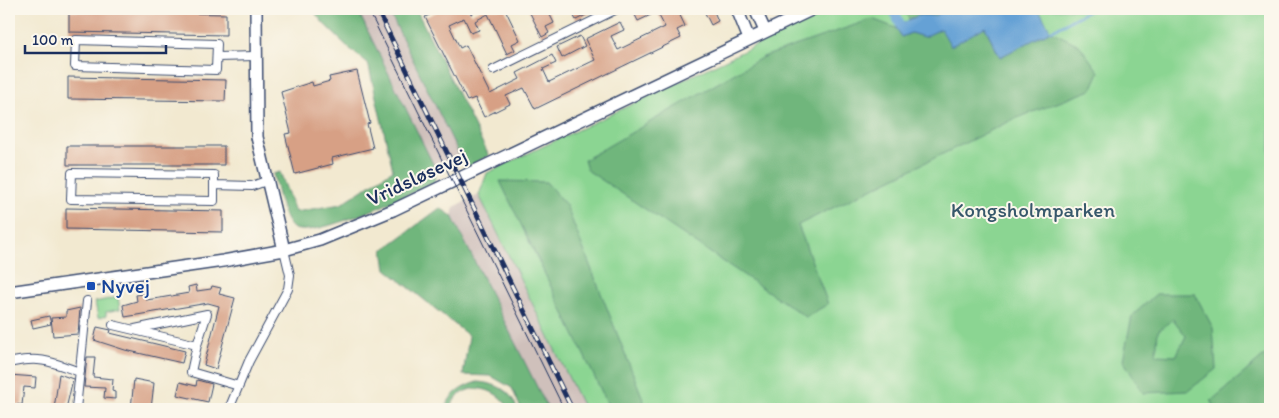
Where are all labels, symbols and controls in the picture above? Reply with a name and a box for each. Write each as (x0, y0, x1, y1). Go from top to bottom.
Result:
scale bar (25, 22, 166, 54)
text: 100 m (32, 31, 74, 49)
street label: Vridsløsevej (363, 142, 471, 211)
park label: Kongsholmparken (951, 197, 1115, 222)
place label: Nyvej (101, 273, 150, 298)
marker: Nyvej (85, 280, 97, 292)

